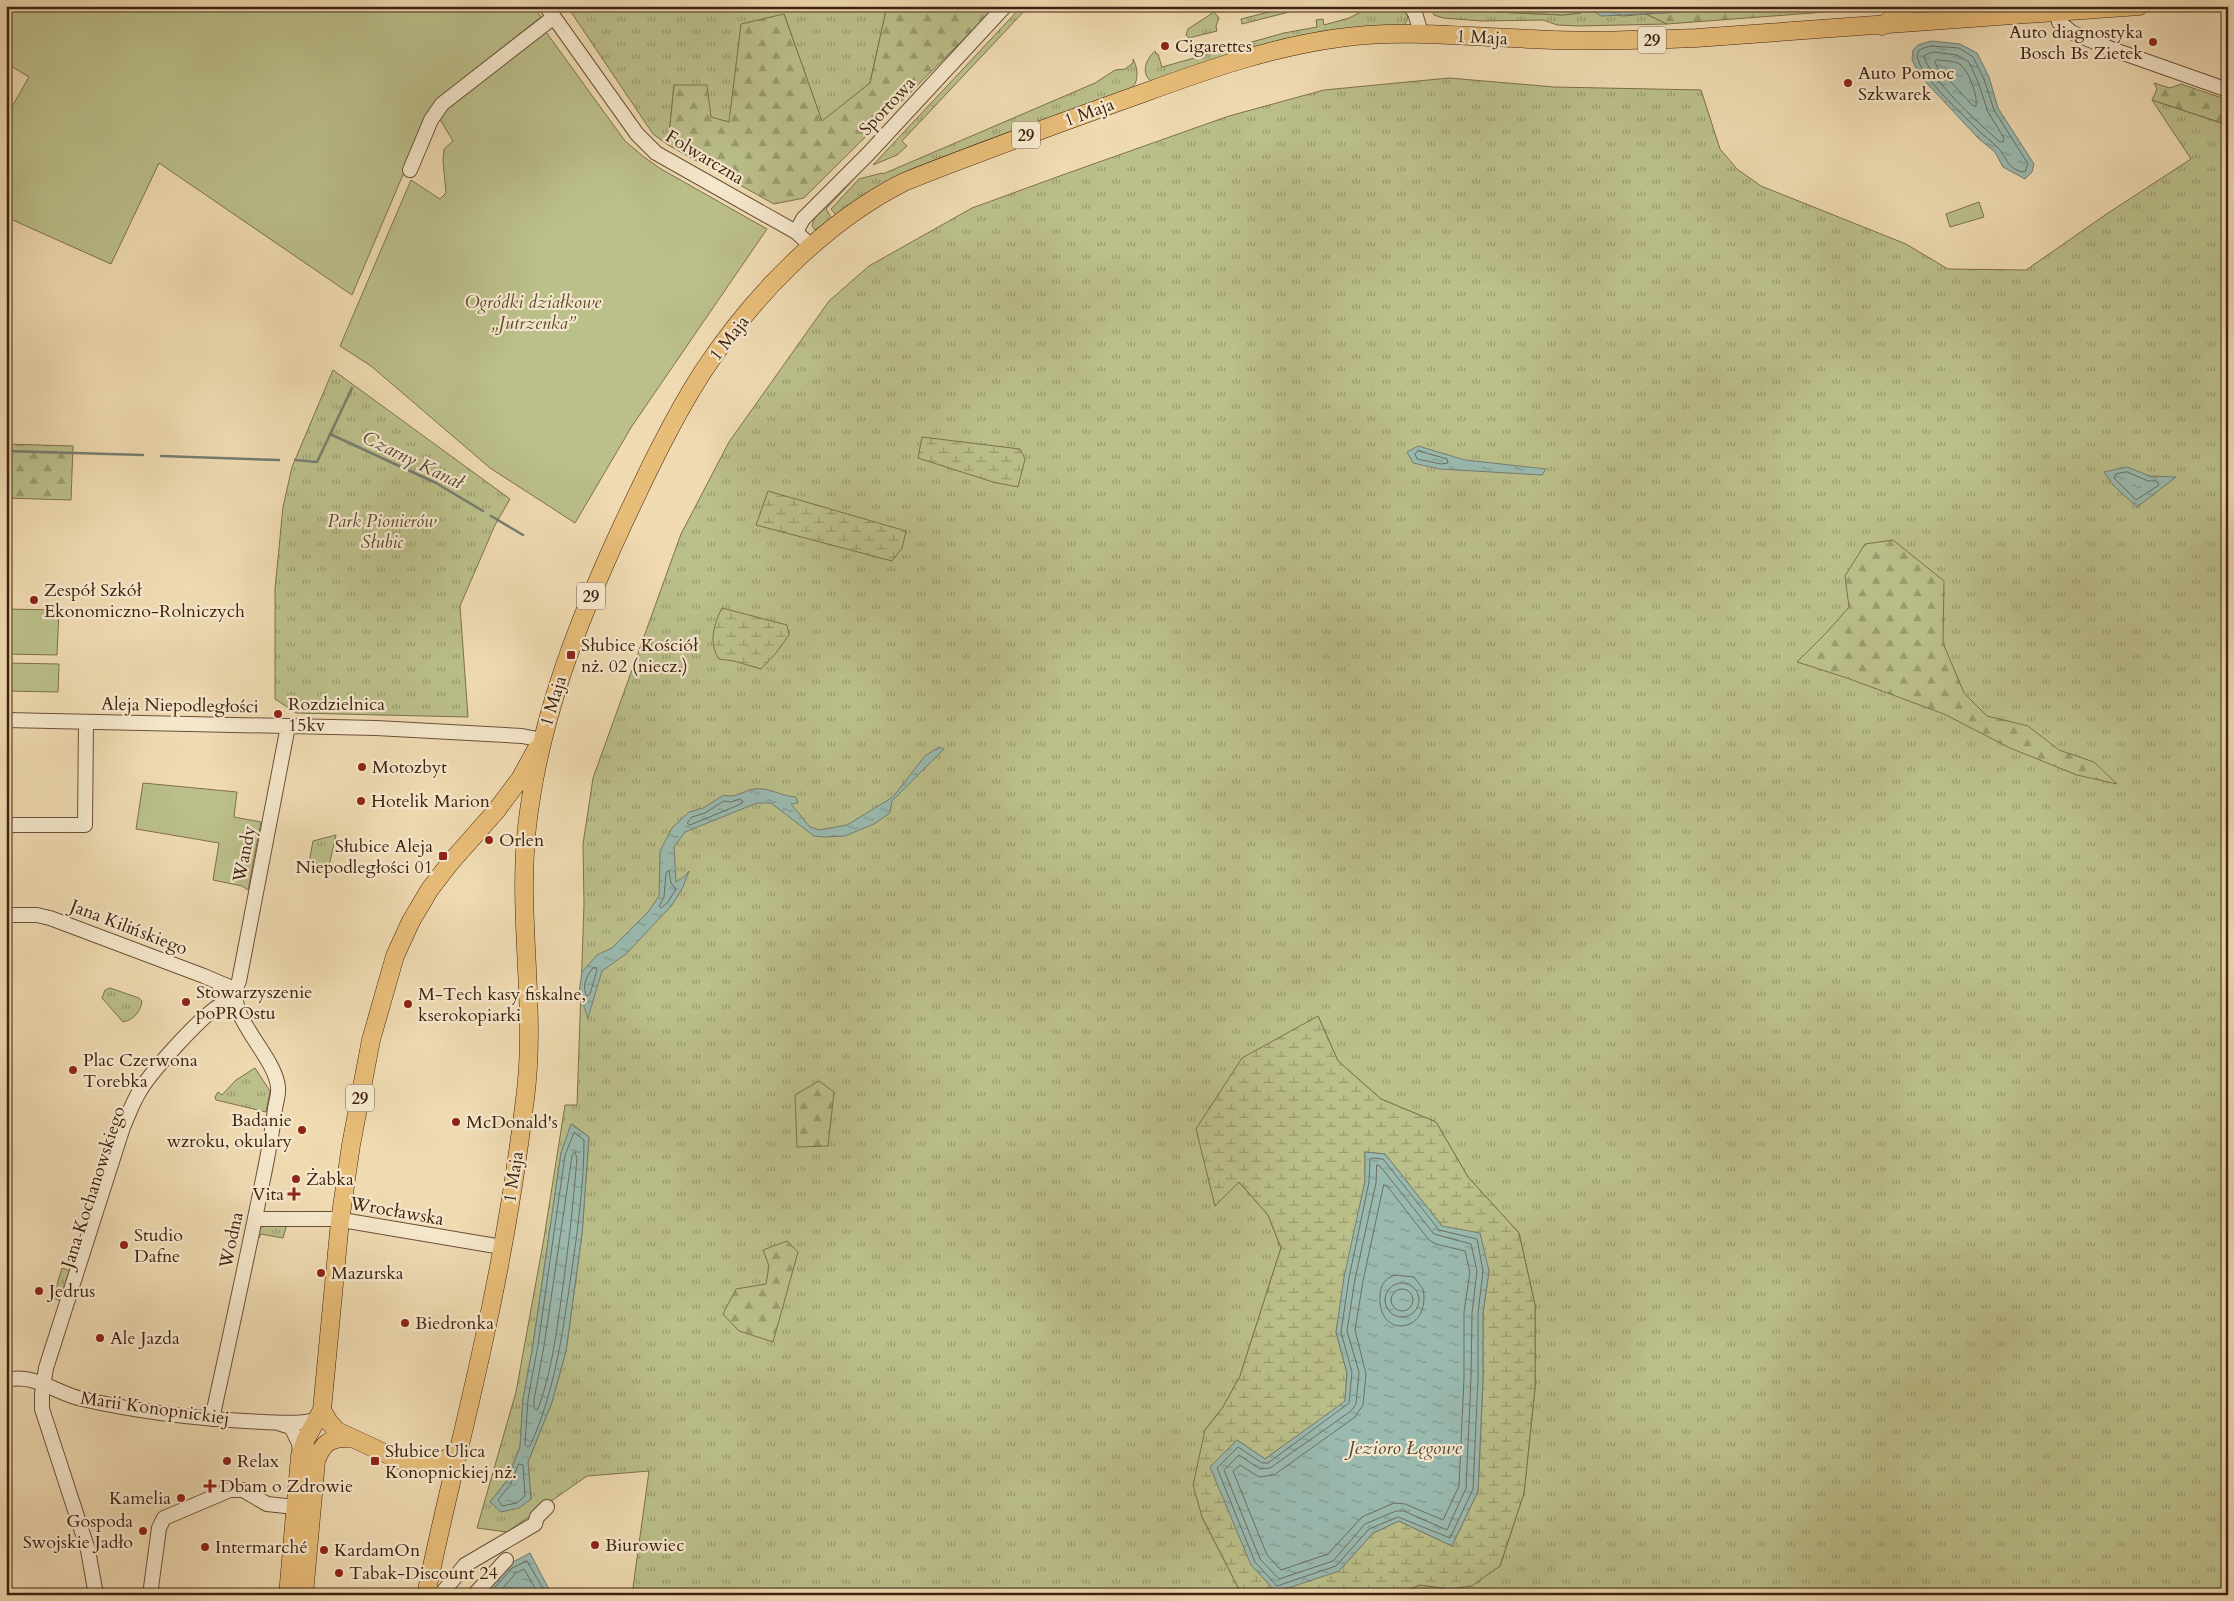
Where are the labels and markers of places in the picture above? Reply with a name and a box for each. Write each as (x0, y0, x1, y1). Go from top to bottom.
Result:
place label: Auto diagnostyka Bosch Bs Zietek (2009, 20, 2143, 66)
place label: Cigarettes (1175, 34, 1252, 59)
marker: Auto diagnostyka Bosch Bs Zietek (2147, 36, 2159, 48)
marker: Cigarettes (1159, 40, 1171, 52)
place label: Auto Pomoc Szkwarek (1858, 61, 1954, 107)
marker: Auto Pomoc Szkwarek (1842, 77, 1854, 89)
place label: Zespół Szkół Ekonomiczno-Rolniczych (44, 578, 245, 624)
marker: Zespół Szkół Ekonomiczno-Rolniczych (28, 594, 40, 606)
place label: Słubice Kościół nż. 02 (niecz.) (581, 633, 699, 679)
marker: Słubice Kościół nż. 02 (niecz.) (565, 649, 577, 661)
place label: Rozdzielnica 15kv (288, 692, 385, 738)
marker: Rozdzielnica 15kv (272, 708, 284, 720)
place label: Motozbyt (372, 755, 447, 780)
marker: Motozbyt (356, 761, 368, 773)
place label: Hotelik Marion (371, 789, 491, 814)
marker: Hotelik Marion (355, 795, 367, 807)
place label: Orlen (499, 828, 545, 853)
place label: Słubice Aleja Niepodległości 01 (295, 834, 433, 880)
marker: Orlen (483, 834, 495, 846)
marker: Słubice Aleja Niepodległości 01 (437, 850, 449, 862)
place label: Stowarzyszenie poPROstu (196, 980, 312, 1026)
place label: M-Tech kasy fiskalne, kserokopiarki (418, 982, 586, 1028)
marker: Stowarzyszenie poPROstu (180, 996, 192, 1008)
marker: M-Tech kasy fiskalne, kserokopiarki (402, 998, 414, 1010)
place label: Plac Czerwona Torebka (83, 1048, 198, 1094)
marker: Plac Czerwona Torebka (67, 1064, 79, 1076)
place label: Badanie wzroku, okulary (167, 1108, 292, 1154)
place label: McDonald's (466, 1110, 558, 1135)
marker: McDonald's (450, 1116, 462, 1128)
marker: Badanie wzroku, okulary (296, 1124, 308, 1136)
place label: Żabka (306, 1167, 354, 1192)
marker: Żabka (290, 1173, 302, 1185)
place label: Vita (252, 1182, 284, 1207)
marker: Vita (288, 1188, 300, 1200)
place label: Studio Dafne (134, 1223, 183, 1269)
marker: Studio Dafne (118, 1239, 130, 1251)
place label: Mazurska (331, 1261, 404, 1286)
marker: Mazurska (315, 1267, 327, 1279)
place label: Jedrus (46, 1279, 95, 1304)
marker: Jedrus (33, 1285, 45, 1297)
place label: Biedronka (415, 1311, 494, 1336)
marker: Biedronka (399, 1317, 411, 1329)
place label: Ale Jazda (110, 1326, 180, 1351)
marker: Ale Jazda (94, 1332, 106, 1344)
place label: Słubice Ulica Konopnickiej nż. (385, 1439, 517, 1485)
place label: Relax (237, 1449, 279, 1474)
marker: Relax (221, 1455, 233, 1467)
marker: Słubice Ulica Konopnickiej nż. (369, 1455, 381, 1467)
place label: Dbam o Zdrowie (220, 1474, 353, 1499)
marker: Dbam o Zdrowie (204, 1480, 216, 1492)
place label: Kamelia (109, 1486, 171, 1511)
marker: Kamelia (175, 1492, 187, 1504)
place label: Gospoda Swojskie Jadło (23, 1509, 133, 1555)
marker: Gospoda Swojskie Jadło (137, 1525, 149, 1537)
place label: Biurowiec (605, 1533, 684, 1558)
place label: Intermarché (215, 1535, 308, 1560)
place label: KardamOn (334, 1538, 421, 1563)
marker: Biurowiec (589, 1539, 601, 1551)
marker: Intermarché (199, 1541, 211, 1553)
marker: KardamOn (318, 1544, 330, 1556)
place label: Tabak-Discount 24 (349, 1561, 498, 1586)
marker: Tabak-Discount 24 (333, 1567, 345, 1579)

